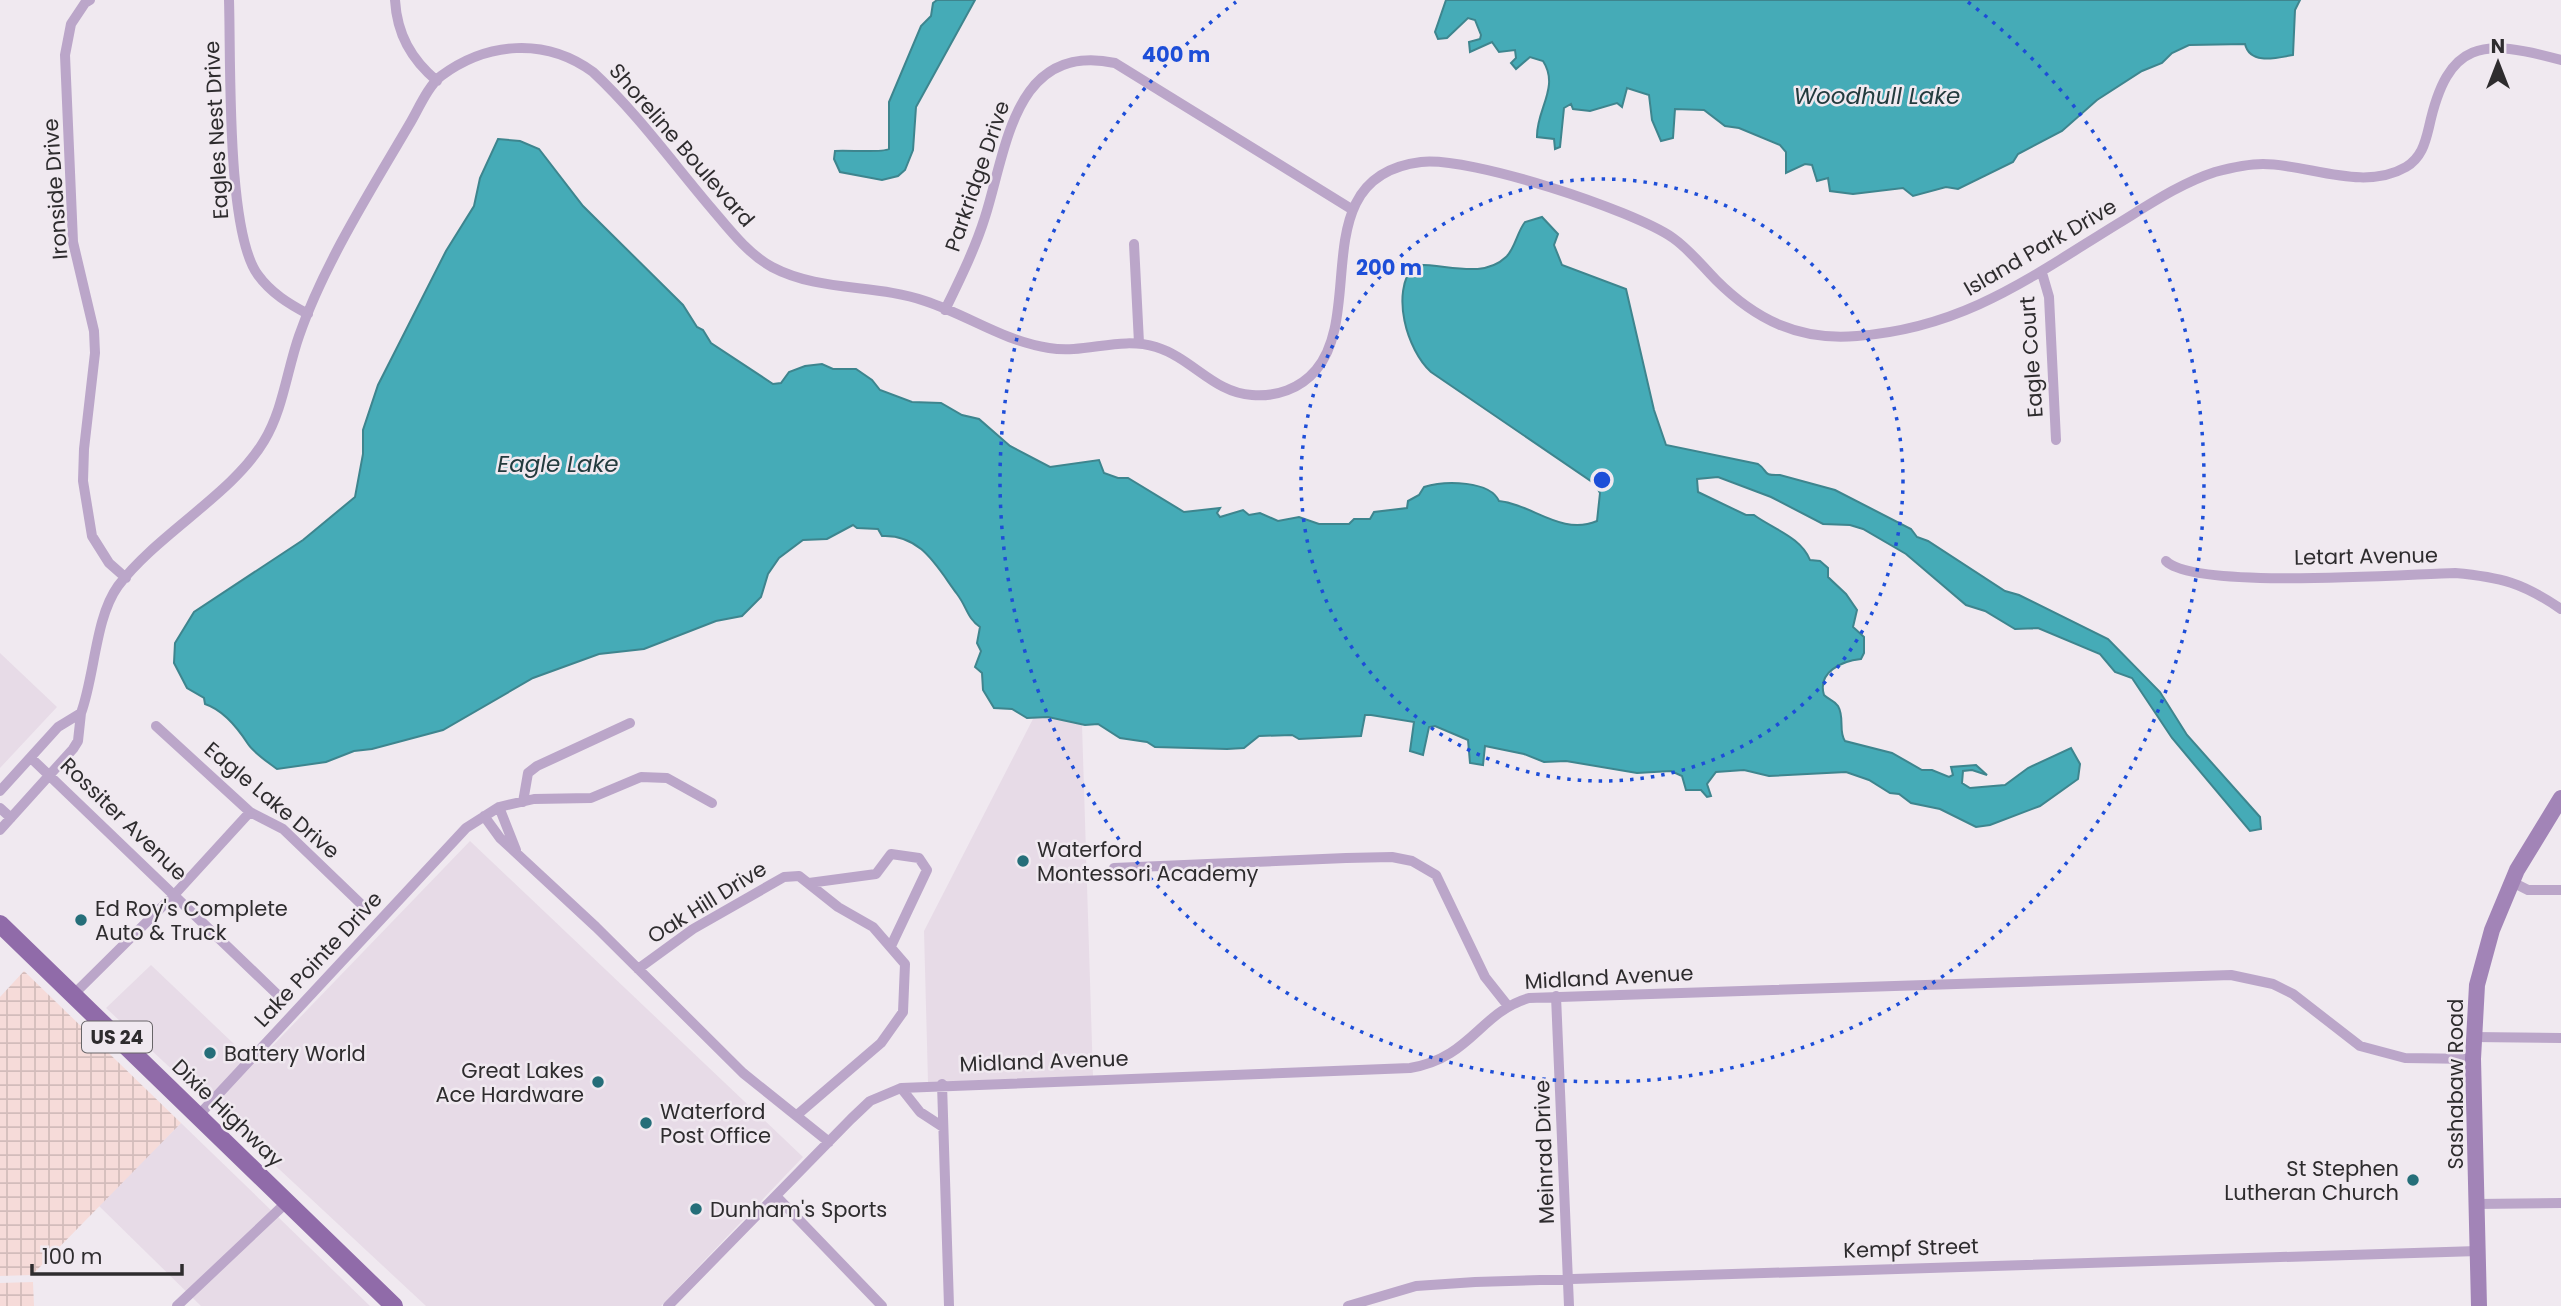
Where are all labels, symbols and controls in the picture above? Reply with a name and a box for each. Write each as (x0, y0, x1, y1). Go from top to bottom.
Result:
north arrow (2463, 28, 2533, 98)
text: N (2491, 33, 2505, 60)
street label: Eagles Nest Drive (197, 40, 235, 220)
text: 400 m (1142, 40, 1210, 69)
street label: Shoreline Boulevard (603, 57, 761, 233)
water label: Woodhull Lake (1794, 80, 1960, 112)
street label: Parkridge Drive (938, 97, 1016, 255)
street label: Ironside Drive (36, 117, 74, 261)
street label: Island Park Drive (1958, 191, 2122, 303)
text: 200 m (1356, 253, 1422, 282)
street label: Eagle Court (2012, 295, 2050, 419)
water label: Eagle Lake (497, 448, 619, 480)
centre of rings (1590, 468, 1614, 492)
street label: Letart Avenue (2294, 540, 2438, 572)
street label: Eagle Lake Drive (198, 735, 346, 865)
street label: Rossiter Avenue (54, 751, 194, 887)
place label: Waterford Montessori Academy (1037, 835, 1259, 888)
marker: Waterford Montessori Academy (1015, 853, 1031, 869)
street label: Oak Hill Drive (642, 854, 772, 950)
street label: Lake Pointe Drive (247, 885, 389, 1033)
place label: Ed Roy's Complete Auto & Truck (95, 894, 288, 947)
marker: Ed Roy's Complete Auto & Truck (73, 912, 89, 928)
street label: Midland Avenue (1524, 958, 1694, 996)
street label: Sashabaw Road (2441, 999, 2470, 1169)
road number: US 24 (82, 1021, 152, 1052)
place label: Battery World (224, 1039, 366, 1068)
street label: Midland Avenue (959, 1044, 1129, 1078)
marker: Battery World (202, 1045, 218, 1061)
street label: Dixie Highway (166, 1052, 290, 1174)
place label: Great Lakes Ace Hardware (435, 1056, 584, 1109)
marker: Great Lakes Ace Hardware (590, 1074, 606, 1090)
street label: Meinrad Drive (1527, 1079, 1561, 1225)
place label: Waterford Post Office (660, 1097, 771, 1150)
marker: Waterford Post Office (638, 1115, 654, 1131)
place label: St Stephen Lutheran Church (2224, 1154, 2399, 1207)
marker: St Stephen Lutheran Church (2405, 1172, 2421, 1188)
place label: Dunham's Sports (710, 1195, 887, 1224)
marker: Dunham's Sports (688, 1201, 704, 1217)
street label: Kempf Street (1843, 1231, 1979, 1265)
scale bar (32, 1232, 182, 1276)
text: 100 m (42, 1242, 102, 1271)

